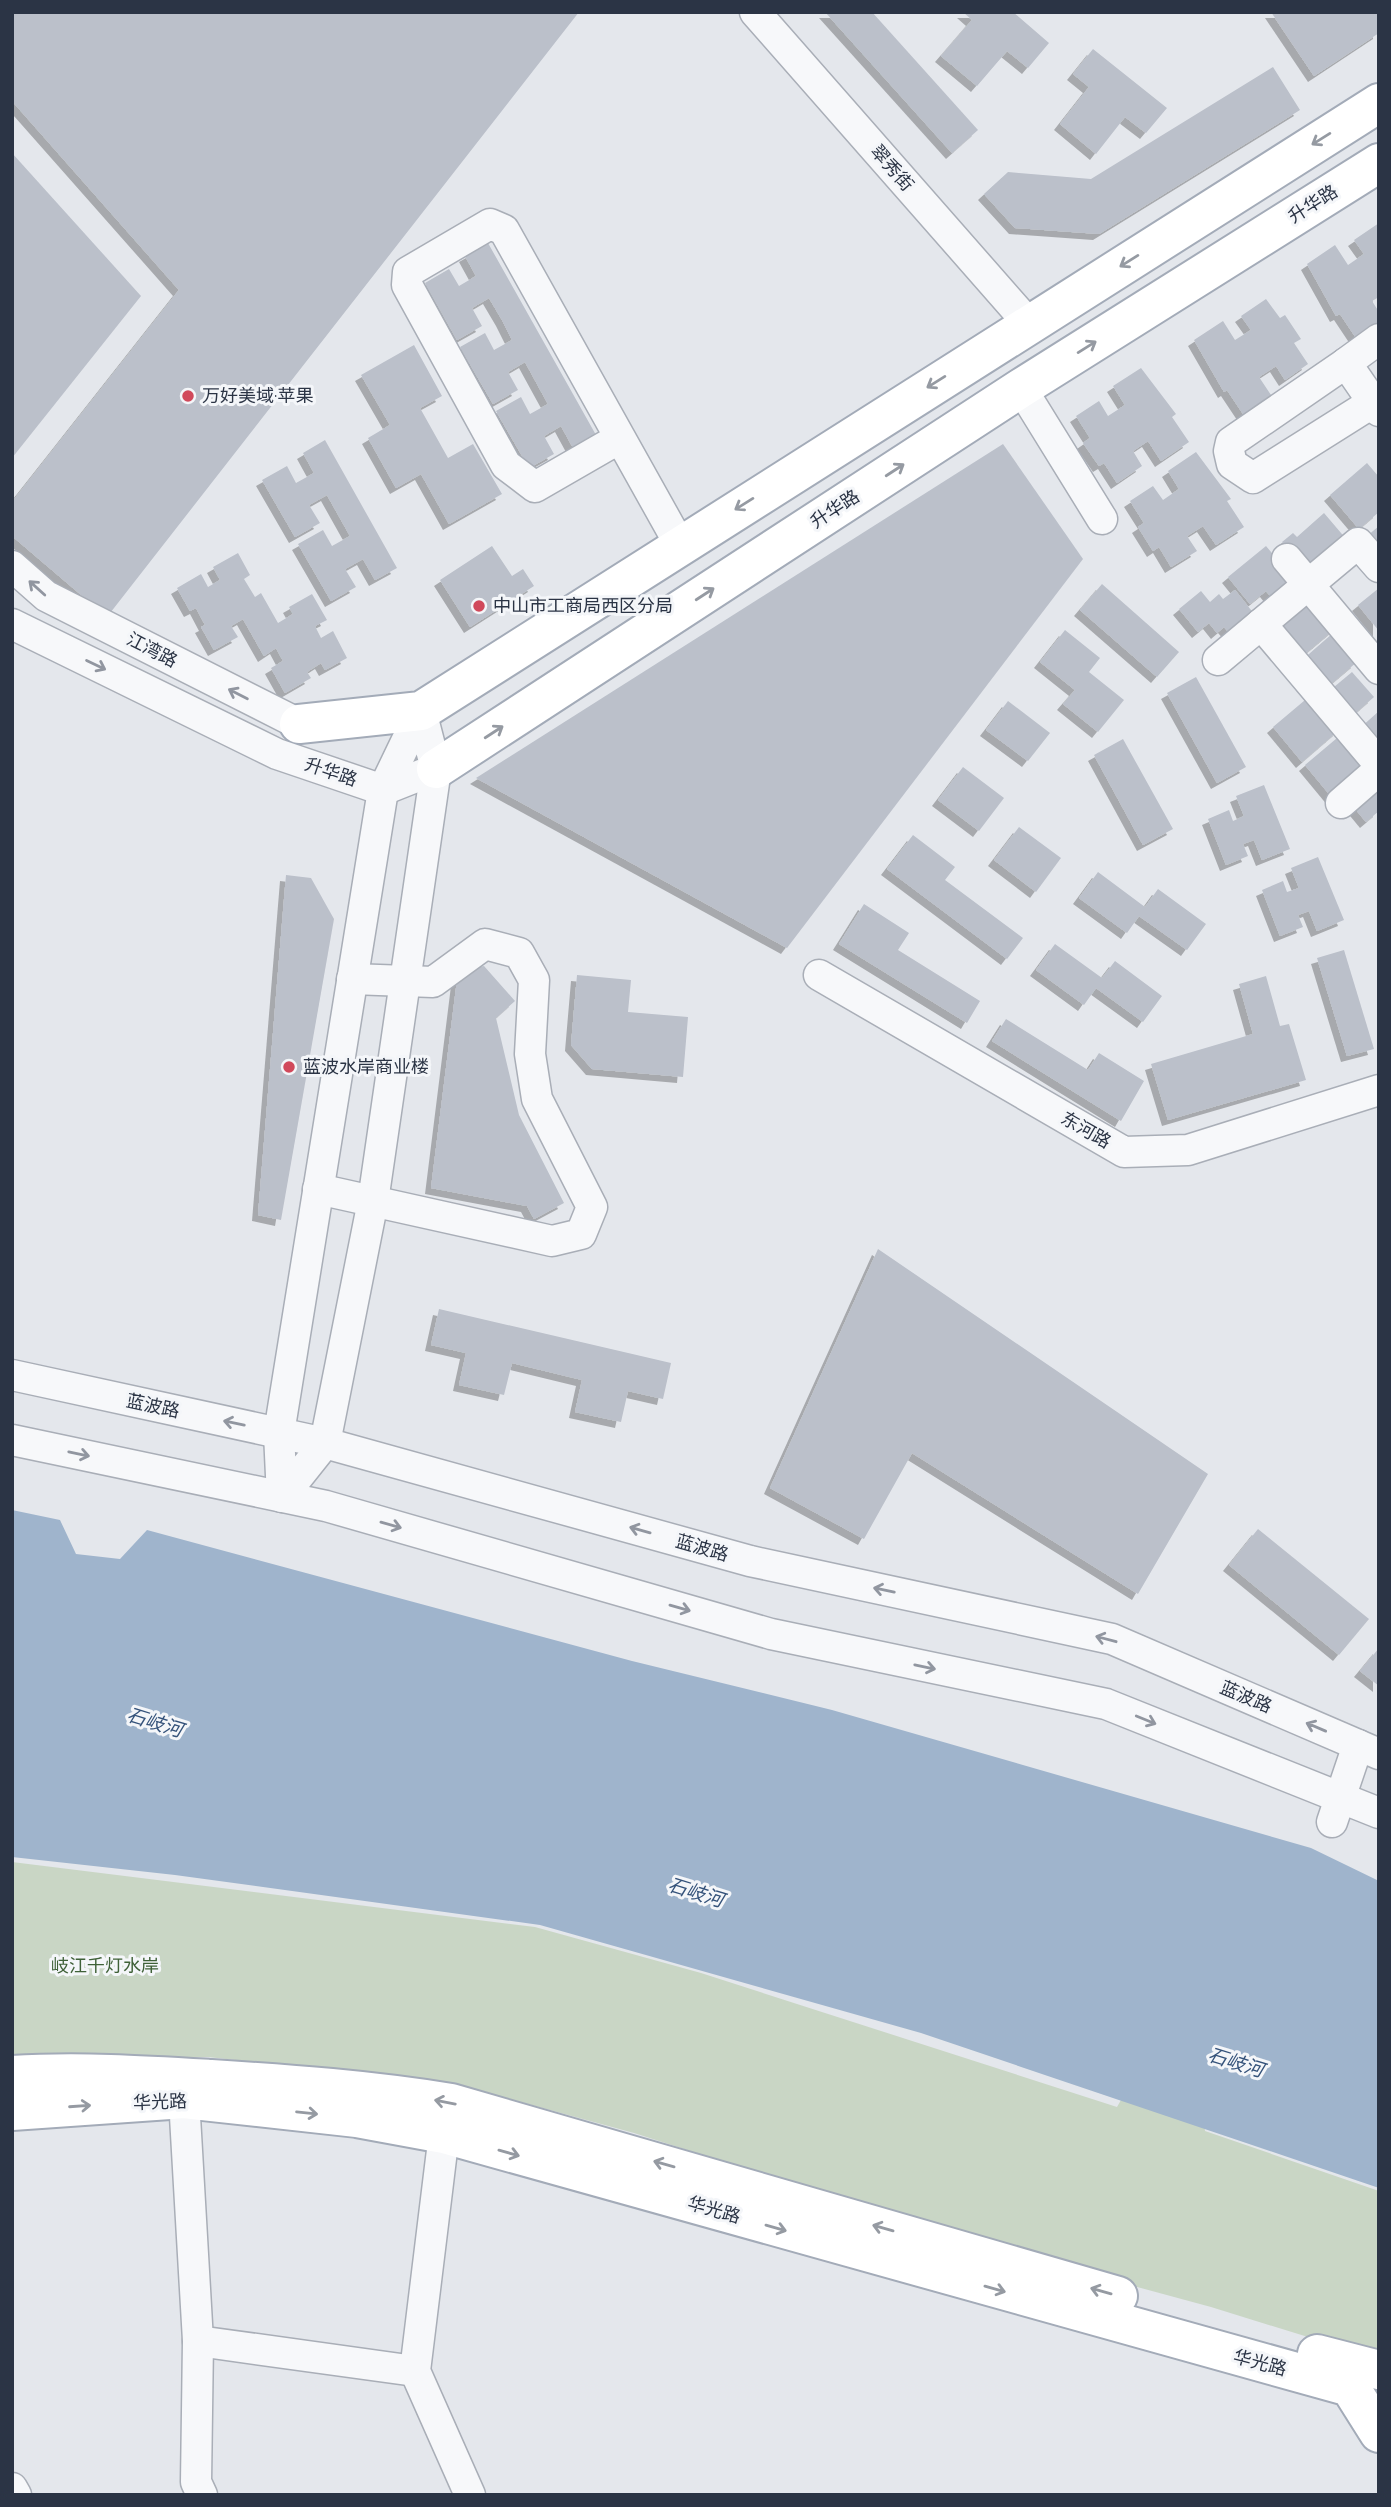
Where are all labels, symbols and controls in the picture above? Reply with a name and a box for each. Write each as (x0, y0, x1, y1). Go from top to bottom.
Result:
one-way arrow (1312, 132, 1331, 147)
street label: 翠秀街 (867, 140, 918, 195)
street label: 升华路 (1284, 180, 1341, 227)
one-way arrow (1119, 254, 1139, 268)
one-way arrow (1076, 339, 1096, 353)
one-way arrow (927, 376, 947, 390)
place label: 万好美域·苹果 (202, 385, 313, 406)
marker: 万好美域·苹果 (180, 388, 196, 404)
one-way arrow (885, 463, 905, 477)
street label: 升华路 (806, 485, 863, 532)
one-way arrow (735, 498, 755, 512)
one-way arrow (28, 580, 46, 596)
one-way arrow (695, 587, 714, 602)
place label: 中山市工商局西区分局 (493, 595, 673, 616)
marker: 中山市工商局西区分局 (471, 598, 487, 614)
street label: 江湾路 (123, 628, 181, 671)
one-way arrow (85, 658, 106, 672)
one-way arrow (228, 686, 249, 700)
one-way arrow (483, 724, 503, 738)
street label: 升华路 (302, 753, 360, 790)
place label: 蓝波水岸商业楼 (303, 1056, 429, 1077)
marker: 蓝波水岸商业楼 (281, 1059, 297, 1075)
street label: 东河路 (1058, 1107, 1115, 1152)
street label: 蓝波路 (125, 1390, 182, 1421)
one-way arrow (223, 1416, 246, 1430)
one-way arrow (67, 1448, 90, 1462)
one-way arrow (379, 1519, 402, 1532)
one-way arrow (629, 1523, 651, 1536)
street label: 蓝波路 (673, 1530, 731, 1565)
one-way arrow (873, 1583, 896, 1597)
one-way arrow (669, 1603, 691, 1616)
one-way arrow (1096, 1632, 1118, 1645)
one-way arrow (913, 1660, 936, 1674)
street label: 蓝波路 (1217, 1676, 1275, 1717)
water label: 石岐河 (125, 1703, 189, 1742)
one-way arrow (1135, 1715, 1156, 1728)
one-way arrow (1306, 1720, 1327, 1733)
water label: 石岐河 (666, 1873, 730, 1912)
park label: 岐江千灯水岸 (51, 1955, 159, 1976)
water label: 石岐河 (1206, 2043, 1270, 2082)
street label: 华光路 (133, 2090, 187, 2113)
one-way arrow (434, 2095, 457, 2108)
one-way arrow (69, 2100, 92, 2113)
one-way arrow (295, 2106, 318, 2119)
one-way arrow (498, 2147, 520, 2160)
one-way arrow (653, 2157, 675, 2170)
street label: 华光路 (685, 2192, 743, 2227)
one-way arrow (872, 2220, 894, 2233)
one-way arrow (764, 2222, 786, 2235)
one-way arrow (983, 2283, 1005, 2296)
one-way arrow (1090, 2284, 1112, 2297)
street label: 华光路 (1231, 2345, 1289, 2380)

